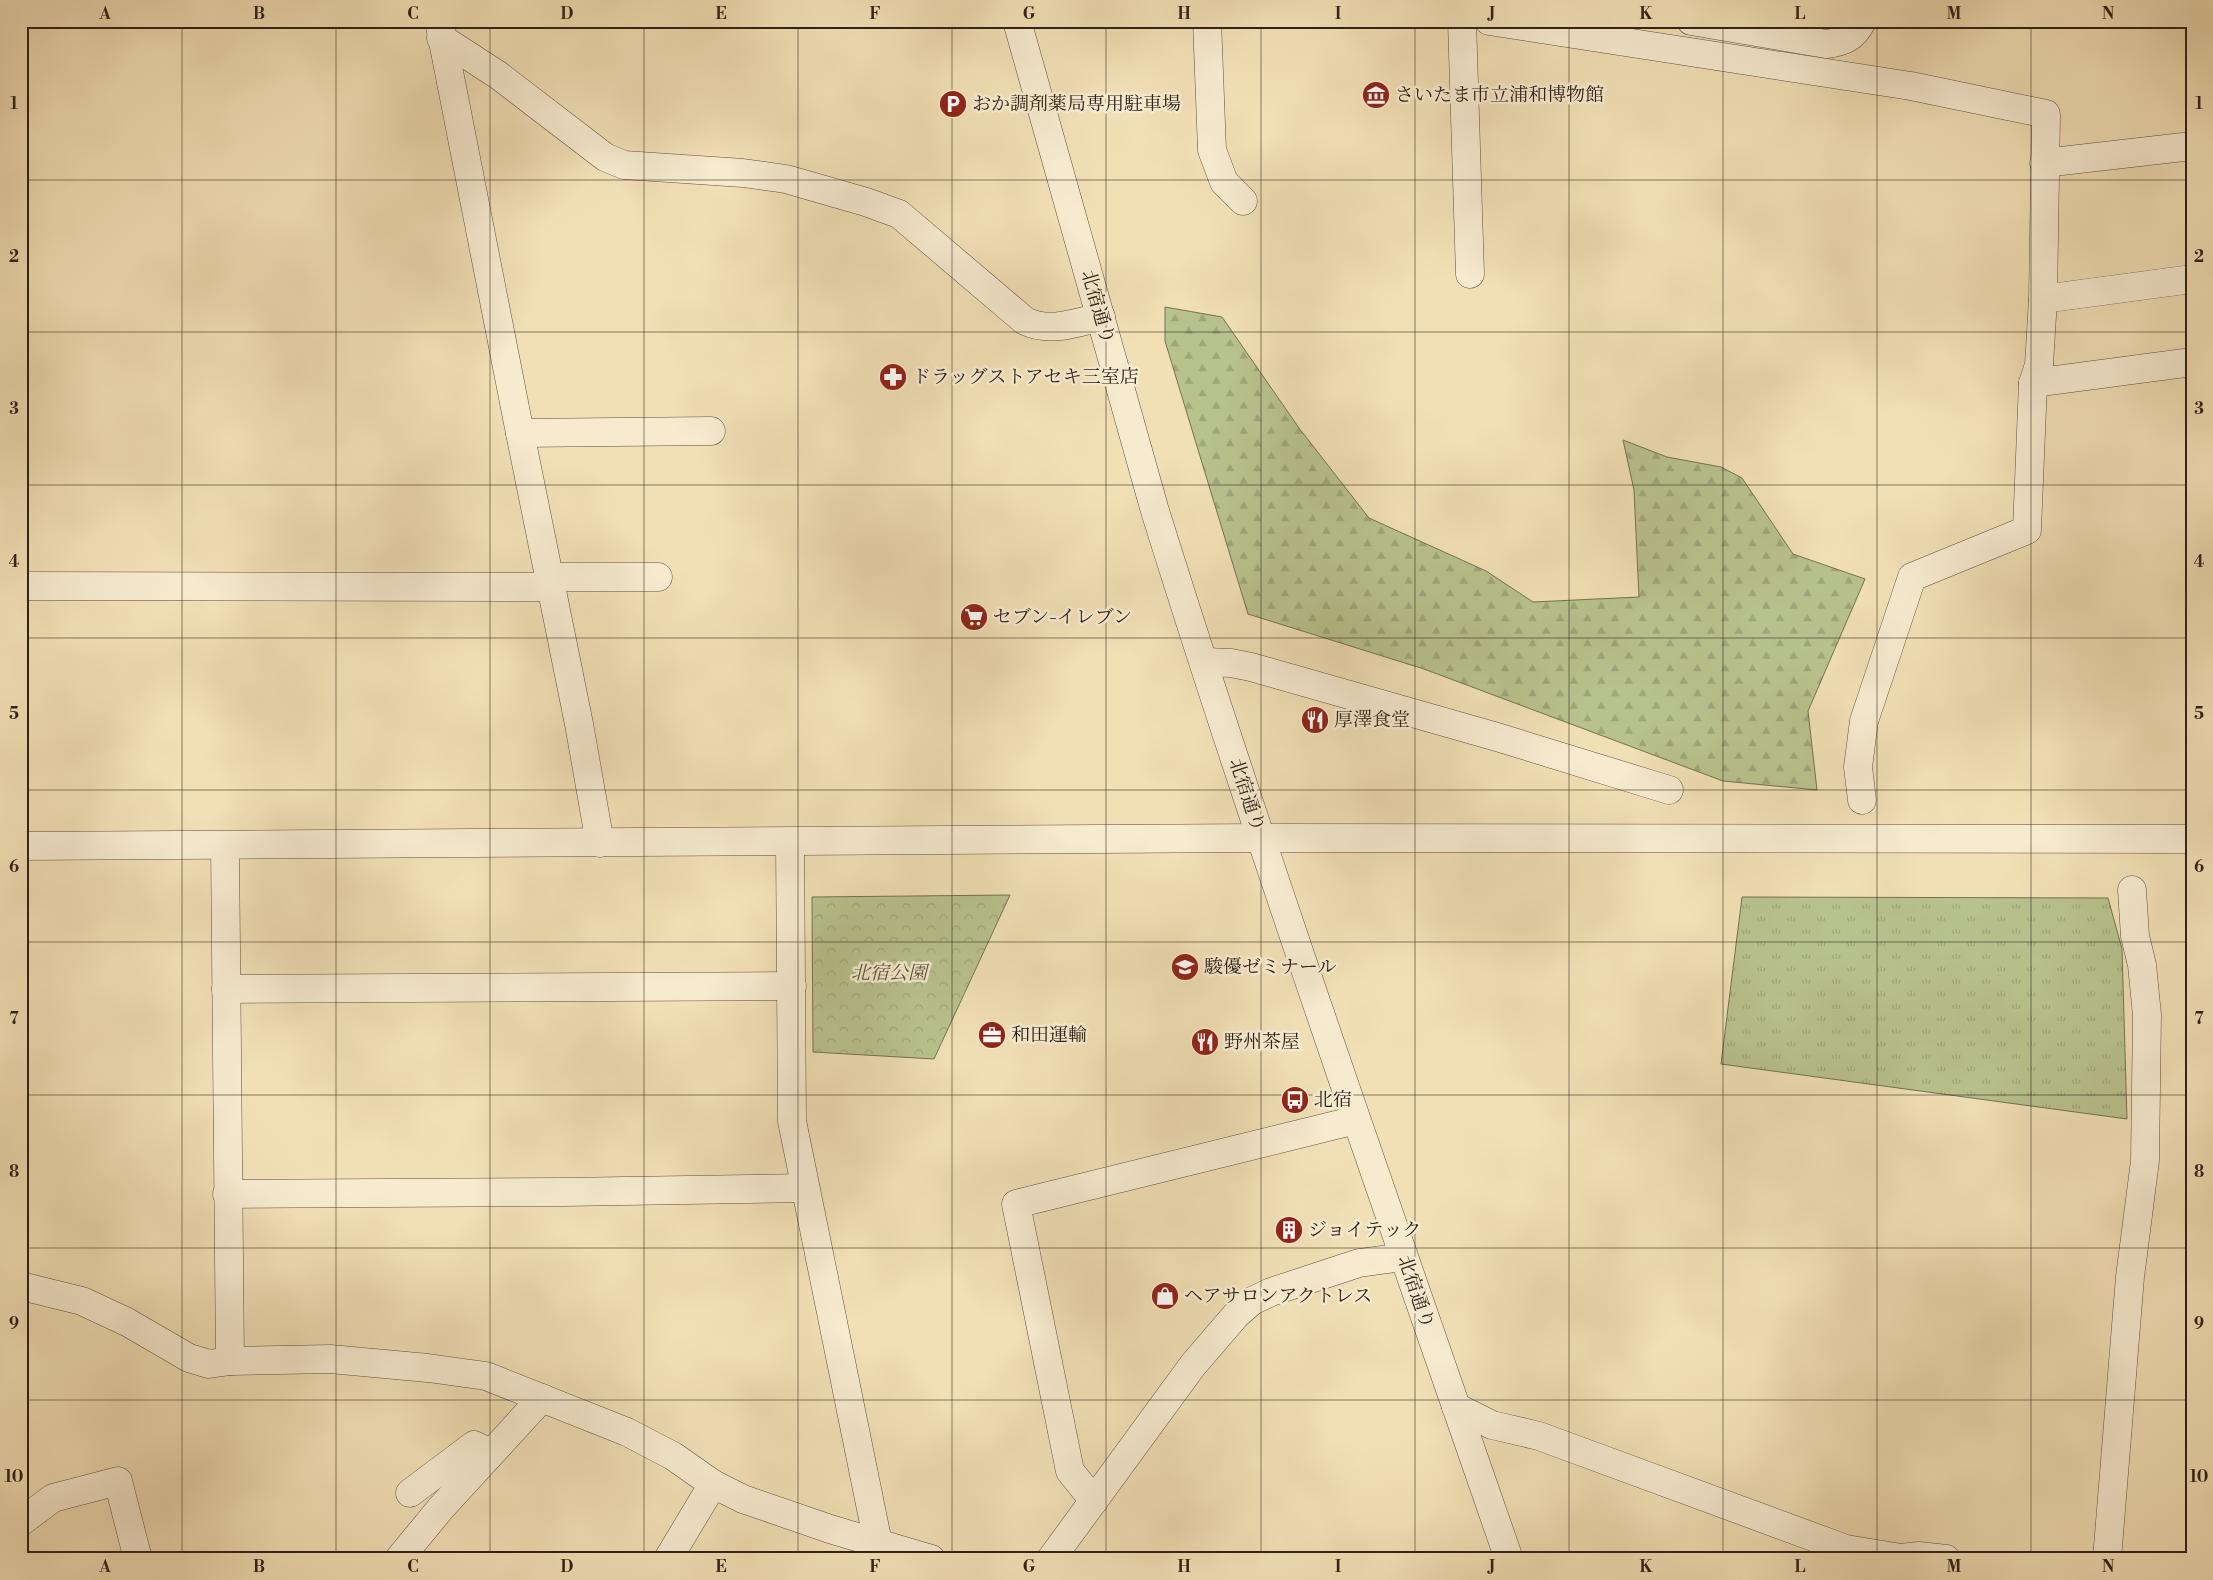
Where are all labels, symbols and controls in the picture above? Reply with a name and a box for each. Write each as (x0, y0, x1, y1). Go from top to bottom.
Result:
text: A (98, 4, 111, 24)
text: B (253, 4, 265, 24)
text: C (407, 4, 419, 24)
text: D (561, 4, 574, 24)
text: E (715, 4, 727, 24)
text: F (869, 4, 881, 24)
text: G (1023, 4, 1036, 24)
text: H (1177, 4, 1191, 24)
text: I (1335, 4, 1341, 24)
text: J (1487, 4, 1495, 24)
text: K (1640, 4, 1654, 24)
text: L (1795, 4, 1806, 24)
text: M (1947, 4, 1962, 24)
text: N (2102, 4, 2115, 24)
museum icon: さいたま市立浦和博物館 (1361, 80, 1391, 110)
place label: さいたま市立浦和博物館 (1395, 83, 1604, 107)
parking icon: おか調剤薬局専用駐車場 (938, 89, 968, 119)
place label: おか調剤薬局専用駐車場 (972, 92, 1181, 116)
text: 1 (10, 94, 18, 114)
text: 1 (2195, 94, 2203, 114)
text: 2 (9, 247, 19, 267)
text: 2 (2194, 247, 2204, 267)
street label: 北宿通り (1076, 267, 1120, 347)
pharmacy icon: ドラッグストアセキ三室店 (878, 362, 908, 392)
place label: ドラッグストアセキ三室店 (912, 365, 1139, 389)
text: 3 (9, 399, 19, 419)
text: 3 (2194, 399, 2204, 419)
text: 4 (9, 552, 20, 572)
text: 4 (2194, 552, 2205, 572)
supermarket icon: セブン-イレブン (959, 602, 989, 632)
place label: セブン-イレブン (993, 605, 1132, 629)
text: 5 (9, 704, 19, 724)
text: 5 (2194, 704, 2204, 724)
restaurant icon: 厚澤食堂 (1300, 705, 1330, 735)
place label: 厚澤食堂 (1334, 708, 1410, 732)
street label: 北宿通り (1224, 755, 1270, 835)
text: 6 (9, 857, 19, 877)
text: 6 (2194, 857, 2204, 877)
school or university icon: 駿優ゼミナール (1170, 952, 1200, 982)
place label: 駿優ゼミナール (1204, 955, 1337, 979)
park label: 北宿公園 (851, 961, 930, 985)
text: 7 (9, 1009, 19, 1029)
text: 7 (2194, 1009, 2204, 1029)
office icon: 和田運輸 (977, 1020, 1007, 1050)
place label: 和田運輸 (1011, 1023, 1087, 1047)
restaurant icon: 野州茶屋 (1190, 1027, 1220, 1057)
place label: 野州茶屋 (1224, 1030, 1300, 1054)
bus stop icon: 北宿 (1280, 1085, 1310, 1115)
place label: 北宿 (1314, 1088, 1352, 1112)
text: 8 (9, 1162, 19, 1182)
text: 8 (2194, 1162, 2204, 1182)
building icon: ジョイテック (1274, 1215, 1304, 1245)
place label: ジョイテック (1308, 1218, 1422, 1242)
street label: 北宿通り (1392, 1252, 1440, 1332)
shop icon: ヘアサロンアクトレス (1150, 1281, 1180, 1311)
place label: ヘアサロンアクトレス (1184, 1284, 1372, 1308)
text: 9 (9, 1314, 19, 1334)
text: 9 (2194, 1314, 2204, 1334)
text: 10 (5, 1467, 23, 1487)
text: 10 (2190, 1467, 2208, 1487)
text: A (98, 1557, 111, 1577)
text: B (253, 1557, 265, 1577)
text: C (407, 1557, 419, 1577)
text: D (561, 1557, 574, 1577)
text: E (715, 1557, 727, 1577)
text: F (869, 1557, 881, 1577)
text: G (1023, 1557, 1036, 1577)
text: H (1177, 1557, 1191, 1577)
text: I (1335, 1557, 1341, 1577)
text: J (1487, 1557, 1495, 1577)
text: K (1640, 1557, 1654, 1577)
text: L (1795, 1557, 1806, 1577)
text: M (1947, 1557, 1962, 1577)
text: N (2102, 1557, 2115, 1577)

